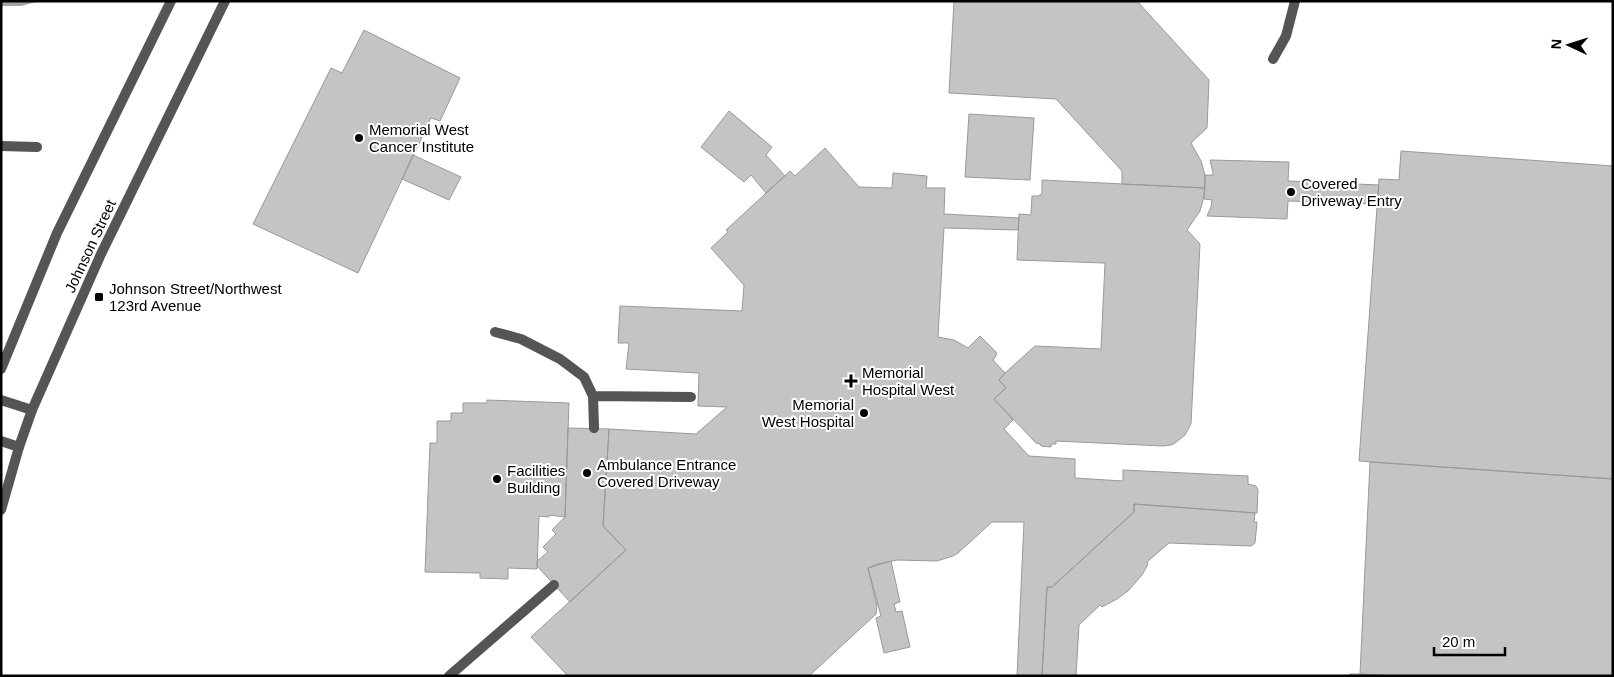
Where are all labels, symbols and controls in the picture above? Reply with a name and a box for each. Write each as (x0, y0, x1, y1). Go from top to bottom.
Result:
north arrow (1544, 20, 1594, 70)
text: N (1548, 38, 1564, 50)
place label: Memorial West Cancer Institute (369, 121, 474, 155)
marker: Memorial West Cancer Institute (353, 132, 365, 144)
place label: Covered Driveway Entry (1301, 175, 1402, 209)
marker: Covered Driveway Entry (1285, 186, 1297, 198)
street label: Johnson Street (61, 196, 119, 295)
place label: Johnson Street/Northwest 123rd Avenue (109, 280, 282, 314)
marker: Johnson Street/Northwest 123rd Avenue (93, 291, 105, 303)
place label: Memorial Hospital West (862, 364, 955, 398)
marker: Memorial Hospital West (844, 374, 858, 388)
place label: Memorial West Hospital (762, 396, 854, 430)
marker: Memorial West Hospital (858, 407, 870, 419)
place label: Ambulance Entrance Covered Driveway (597, 456, 736, 490)
place label: Facilities Building (507, 462, 565, 496)
marker: Ambulance Entrance Covered Driveway (581, 467, 593, 479)
marker: Facilities Building (491, 473, 503, 485)
scale bar (1434, 624, 1505, 656)
text: 20 m (1442, 633, 1475, 650)

